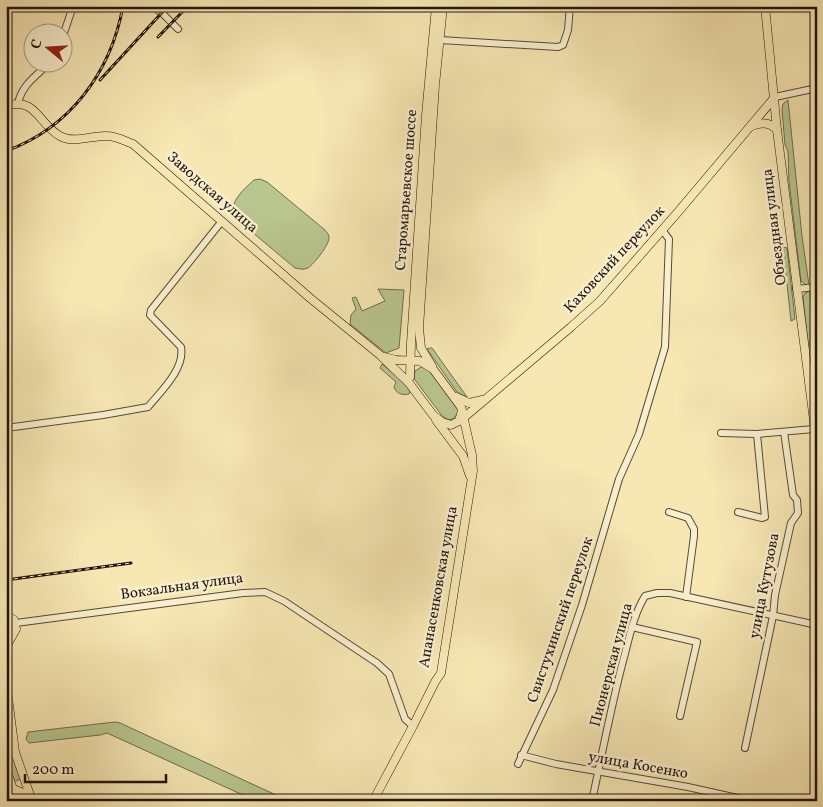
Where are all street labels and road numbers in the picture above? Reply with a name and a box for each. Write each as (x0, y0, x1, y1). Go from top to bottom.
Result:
street label: Старомарьевское шоссе (391, 109, 423, 271)
street label: Заводская улица (162, 148, 262, 238)
street label: Объездная улица (757, 167, 793, 287)
street label: Каховский переулок (560, 202, 670, 318)
street label: Апанасенковская улица (414, 504, 464, 670)
street label: улица Кутузова (744, 531, 786, 641)
street label: Свистухинский переулок (523, 534, 599, 706)
street label: Вокзальная улица (119, 568, 245, 606)
street label: Пионерская улица (585, 601, 639, 729)
street label: улица Косенко (586, 747, 690, 785)

